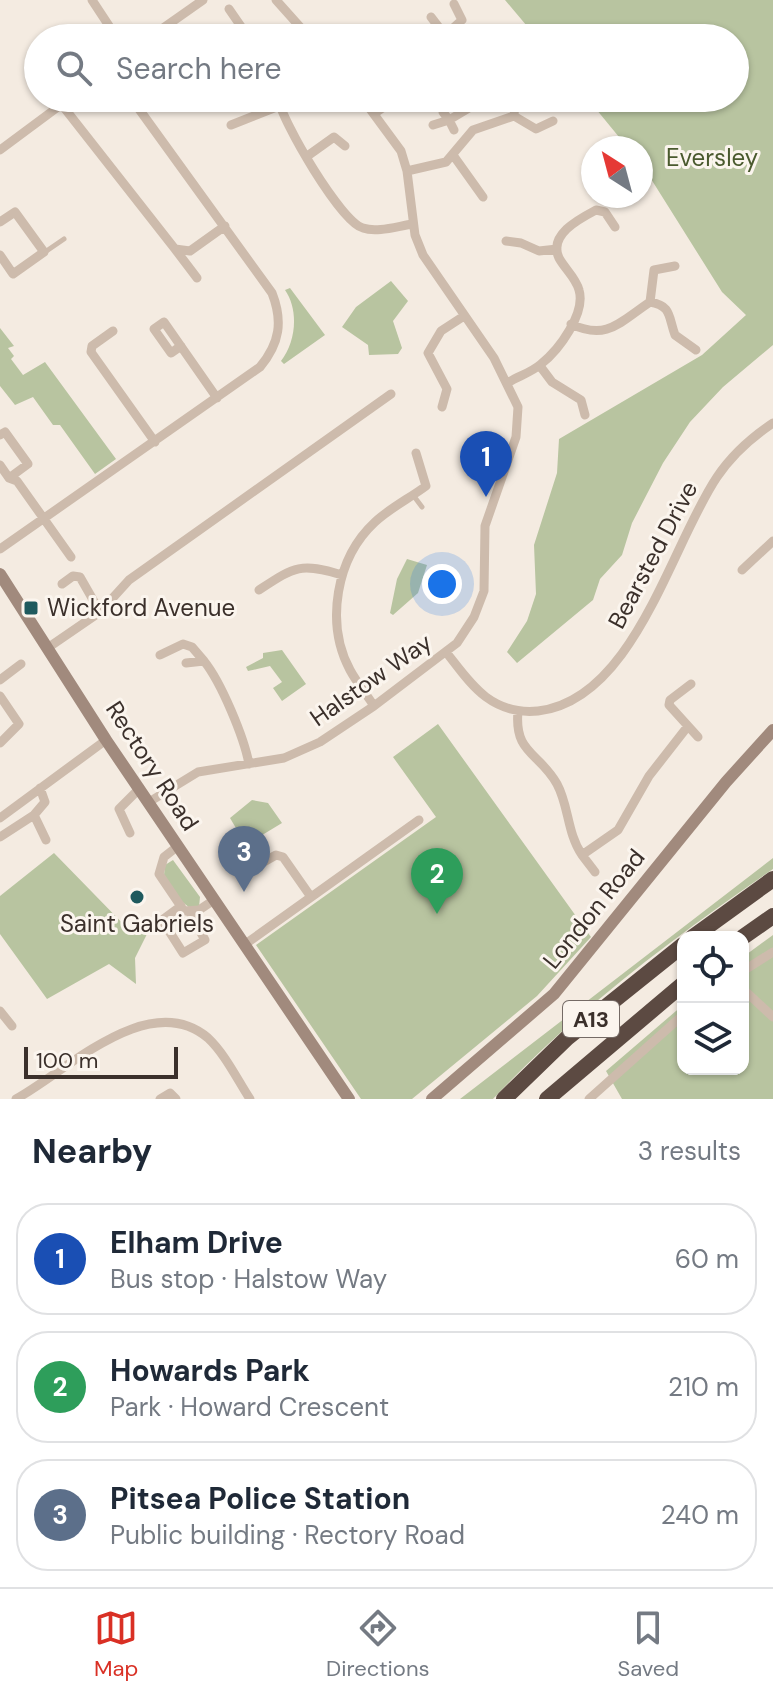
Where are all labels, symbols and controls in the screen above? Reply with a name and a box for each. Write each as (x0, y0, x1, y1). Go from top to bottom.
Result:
search box (24, 24, 749, 112)
icon: search (52, 46, 96, 90)
text: Search here (116, 49, 282, 88)
north arrow (581, 136, 653, 208)
park label: Eversley (666, 142, 758, 173)
pin: 1 (460, 431, 512, 497)
street label: Bearsted Drive (601, 476, 704, 634)
your location (422, 564, 462, 604)
place label: Wickford Avenue (47, 592, 235, 623)
marker: Wickford Avenue (22, 599, 40, 617)
street label: Halstow Way (304, 626, 438, 733)
street label: Rectory Road (99, 695, 206, 836)
pin: 3 (218, 826, 270, 892)
street label: London Road (536, 842, 651, 975)
pin: 2 (411, 848, 463, 914)
marker: Saint Gabriels (128, 888, 146, 906)
place label: Saint Gabriels (60, 908, 214, 939)
map controls (677, 931, 749, 1075)
button: locate (677, 931, 749, 1003)
road number: A13 (563, 1001, 619, 1037)
button: layers (677, 1003, 749, 1075)
scale bar (24, 1043, 178, 1079)
text: 100 m (36, 1046, 98, 1075)
text: Nearby (32, 1129, 152, 1174)
text: 3 results (638, 1134, 741, 1168)
text: Elham Drive (110, 1223, 283, 1262)
text: 1 (55, 1242, 65, 1276)
text: 60 m (675, 1242, 739, 1276)
text: Bus stop · Halstow Way (110, 1262, 387, 1296)
text: Howards Park (110, 1351, 310, 1390)
text: 2 (52, 1370, 68, 1404)
text: 210 m (668, 1370, 739, 1404)
text: Park · Howard Crescent (110, 1390, 389, 1424)
text: Pitsea Police Station (110, 1479, 410, 1518)
text: 3 (52, 1498, 68, 1532)
text: 240 m (661, 1498, 739, 1532)
text: Public building · Rectory Road (110, 1518, 465, 1552)
tab: Map (94, 1606, 138, 1683)
tab: Directions (326, 1606, 430, 1683)
tab: Saved (617, 1606, 679, 1683)

